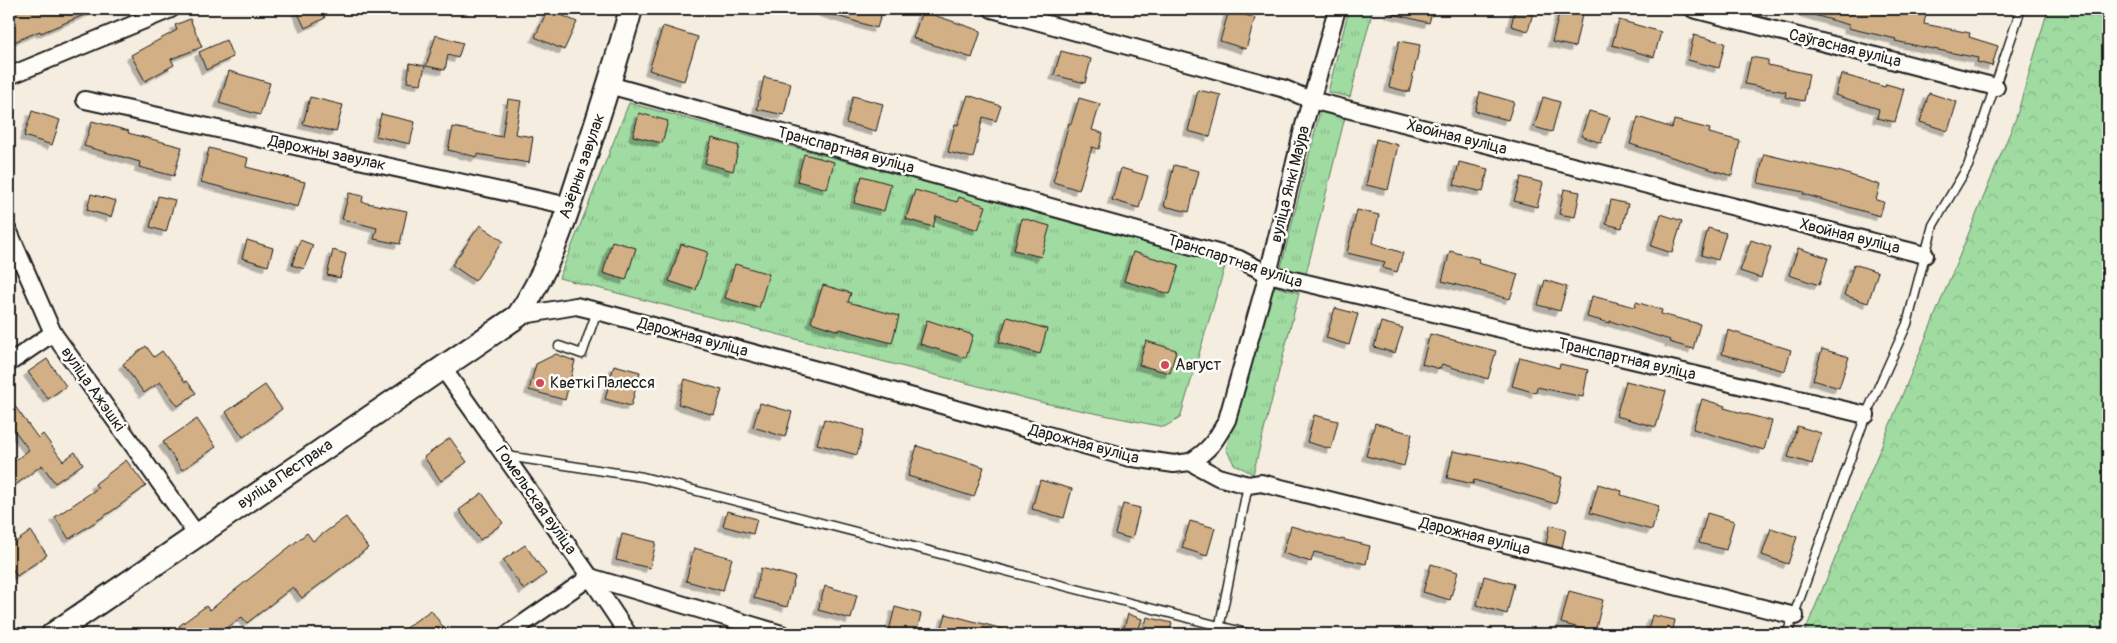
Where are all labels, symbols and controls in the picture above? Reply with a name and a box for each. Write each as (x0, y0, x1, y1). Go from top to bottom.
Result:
street label: Саўгасная вуліца (1787, 24, 1903, 72)
street label: Азёрны завулак (555, 111, 609, 221)
street label: Хвойная вуліца (1405, 115, 1509, 159)
street label: Транспартная вуліца (775, 122, 917, 178)
street label: вуліца Янкі Маўра (1266, 124, 1314, 244)
street label: Дарожны завулак (266, 131, 387, 175)
street label: Хвойная вуліца (1798, 214, 1902, 258)
street label: Транспартная вуліца (1165, 230, 1305, 292)
street label: Дарожная вуліца (635, 312, 750, 361)
street label: Транспартная вуліца (1556, 333, 1698, 385)
street label: вуліца Ажэшкі (57, 343, 130, 435)
place label: Август (1175, 355, 1221, 375)
marker: Август (1159, 359, 1171, 371)
place label: Кветкі Палесся (550, 373, 655, 393)
marker: Кветкі Палесся (534, 377, 546, 389)
street label: Дарожная вуліца (1026, 419, 1141, 468)
street label: вуліца Пестрака (233, 435, 337, 513)
street label: Гомельская вуліца (491, 442, 581, 558)
street label: Дарожная вуліца (1417, 512, 1532, 559)

